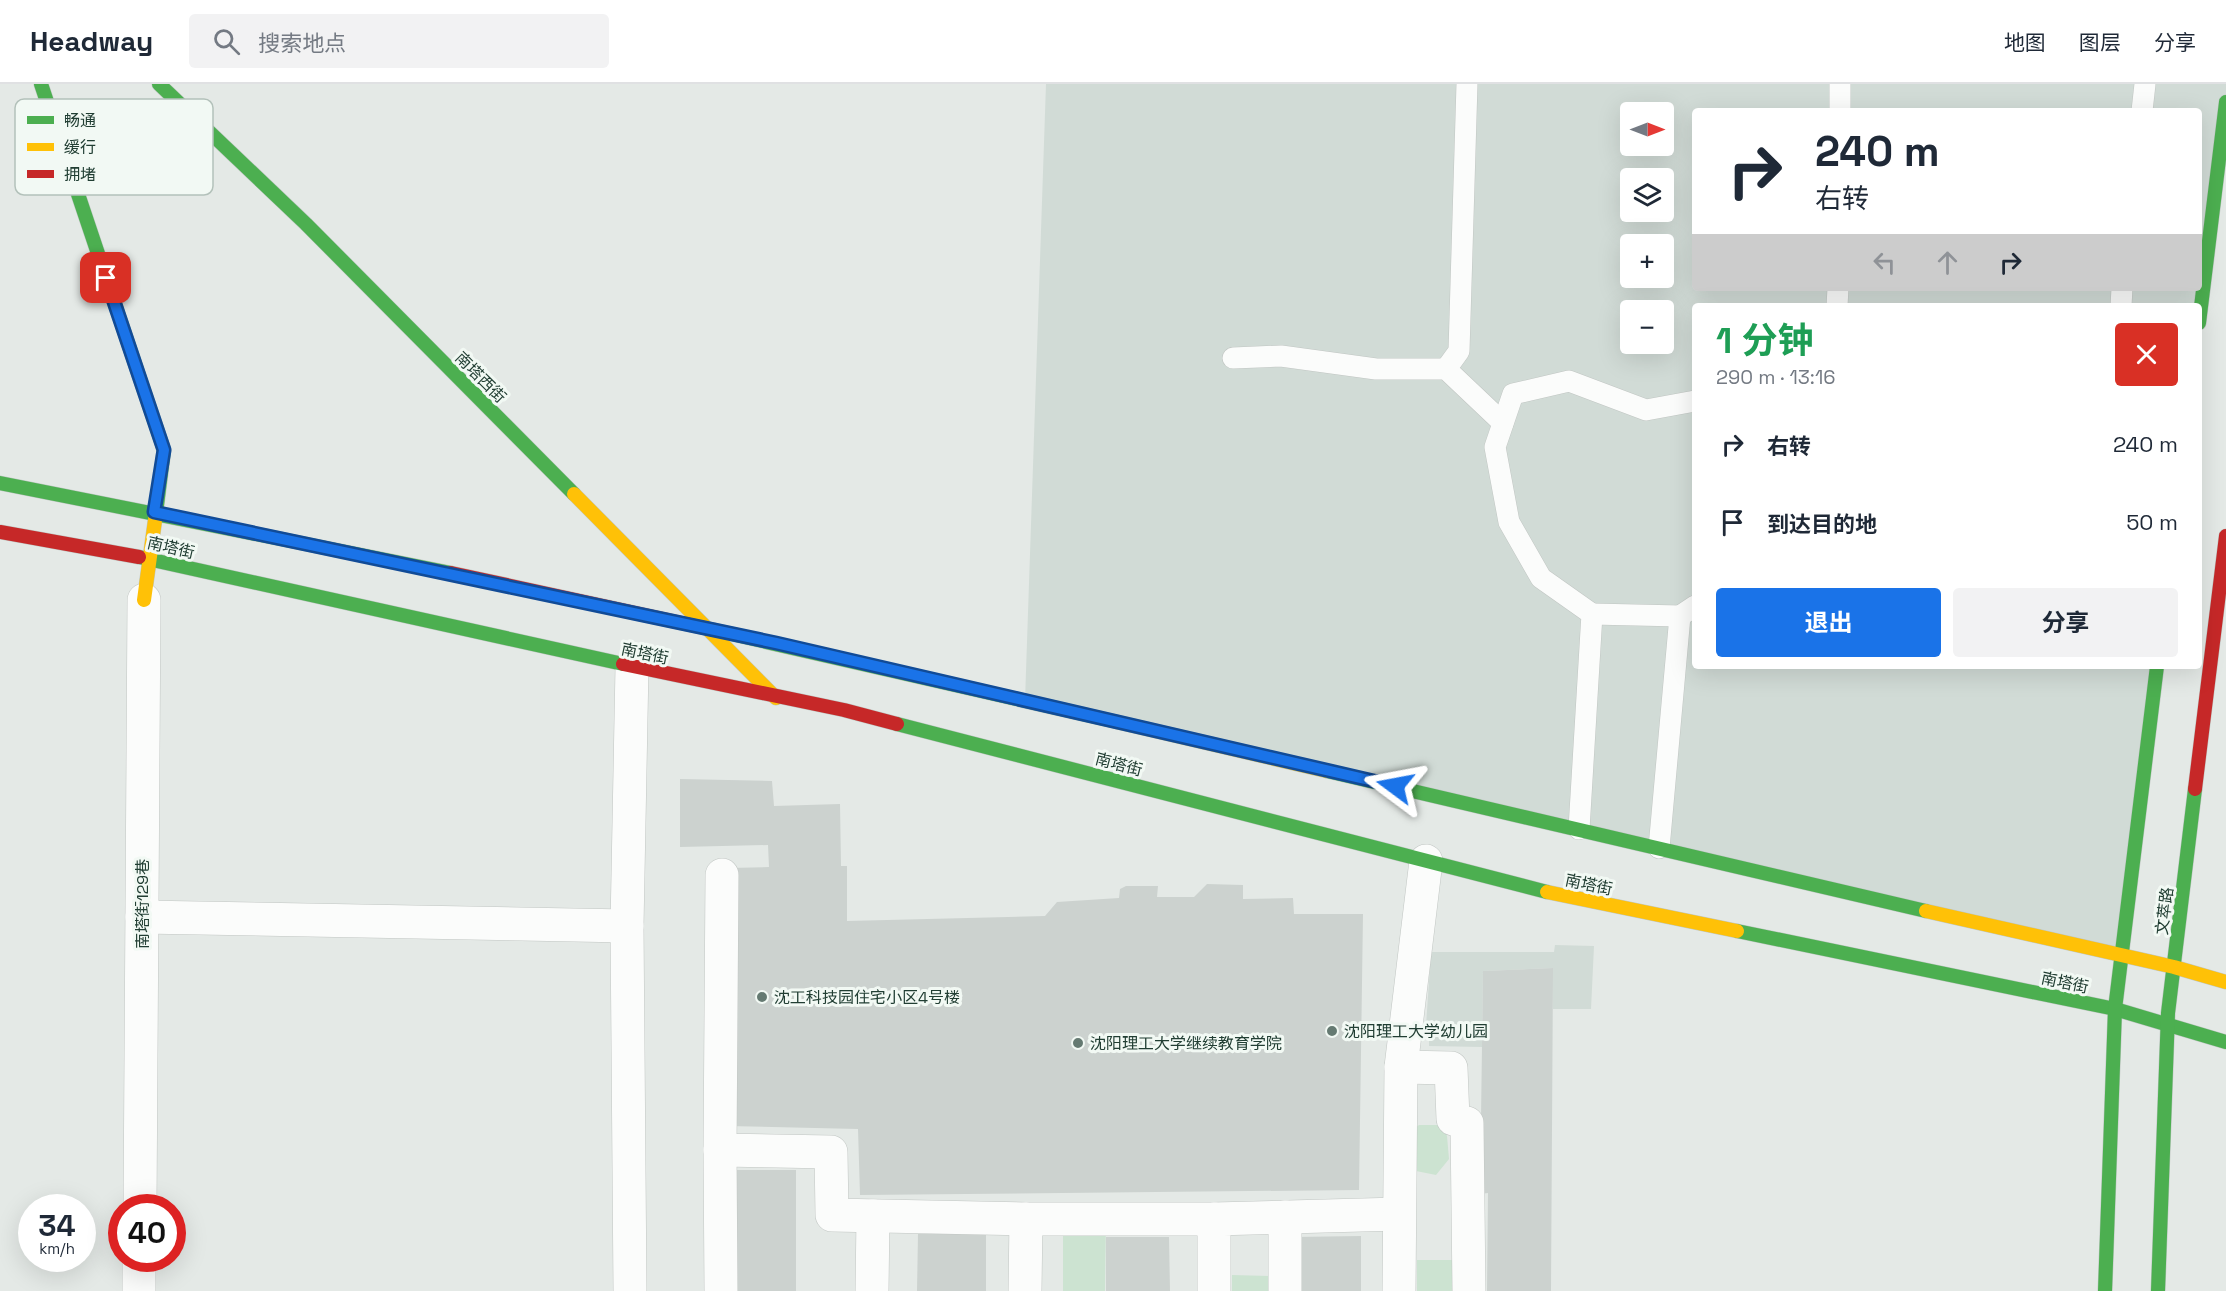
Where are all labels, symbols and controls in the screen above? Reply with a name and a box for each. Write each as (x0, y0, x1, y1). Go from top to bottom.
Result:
search box (189, 14, 609, 68)
text: Headway (30, 23, 153, 59)
icon: search (210, 25, 243, 58)
text: 搜索地点 (258, 29, 346, 57)
text: 地图 (2004, 29, 2046, 56)
text: 图层 (2079, 29, 2121, 56)
text: 分享 (2154, 29, 2196, 56)
legend (15, 99, 213, 195)
north arrow (1620, 102, 1674, 156)
map controls (1620, 102, 1674, 354)
text: 畅通 (64, 110, 96, 131)
text: 240 m (1815, 125, 1940, 178)
icon: right (1716, 132, 1794, 210)
text: 缓行 (64, 137, 96, 158)
text: 拥堵 (64, 164, 96, 185)
button: layers (1620, 168, 1674, 222)
text: 右转 (1815, 181, 1869, 216)
button: + (1620, 234, 1674, 288)
icon: left (1868, 246, 1901, 279)
icon: ahead (1931, 246, 1964, 279)
icon: right (1994, 246, 2027, 279)
pin (80, 252, 131, 303)
icon: arrive (89, 261, 122, 294)
button: − (1620, 300, 1674, 354)
text: 1 分钟 (1716, 318, 1813, 364)
button: close (2115, 323, 2178, 386)
street label: 南塔西街 (451, 347, 511, 407)
text: 290 m · 13:16 (1716, 364, 1836, 390)
icon: right (1716, 428, 1749, 461)
text: 240 m (2113, 430, 2178, 458)
text: 右转 (1767, 432, 1811, 460)
icon: arrive (1716, 506, 1749, 539)
text: 50 m (2126, 508, 2178, 536)
text: 到达目的地 (1767, 510, 1877, 538)
street label: 南塔街 (145, 532, 197, 563)
button: 退出 (1716, 588, 1941, 657)
button: 分享 (1953, 588, 2178, 657)
street label: 南塔街 (619, 638, 671, 669)
street label: 南塔街 (1093, 748, 1145, 781)
position arrow (1363, 754, 1427, 818)
street label: 南塔街129巷 (132, 859, 153, 949)
street label: 南塔街 (1563, 869, 1615, 900)
street label: 文萃路 (2151, 886, 2178, 936)
street label: 南塔街 (2039, 967, 2091, 998)
place label: 沈工科技园住宅小区4号楼 (774, 987, 960, 1008)
marker: 沈工科技园住宅小区4号楼 (755, 990, 769, 1004)
place label: 沈阳理工大学幼儿园 (1344, 1021, 1488, 1042)
marker: 沈阳理工大学幼儿园 (1325, 1024, 1339, 1038)
place label: 沈阳理工大学继续教育学院 (1090, 1033, 1282, 1054)
marker: 沈阳理工大学继续教育学院 (1071, 1036, 1085, 1050)
speed limit sign: 40 (108, 1194, 186, 1272)
text: 34 (38, 1206, 76, 1245)
text: km/h (39, 1239, 75, 1258)

